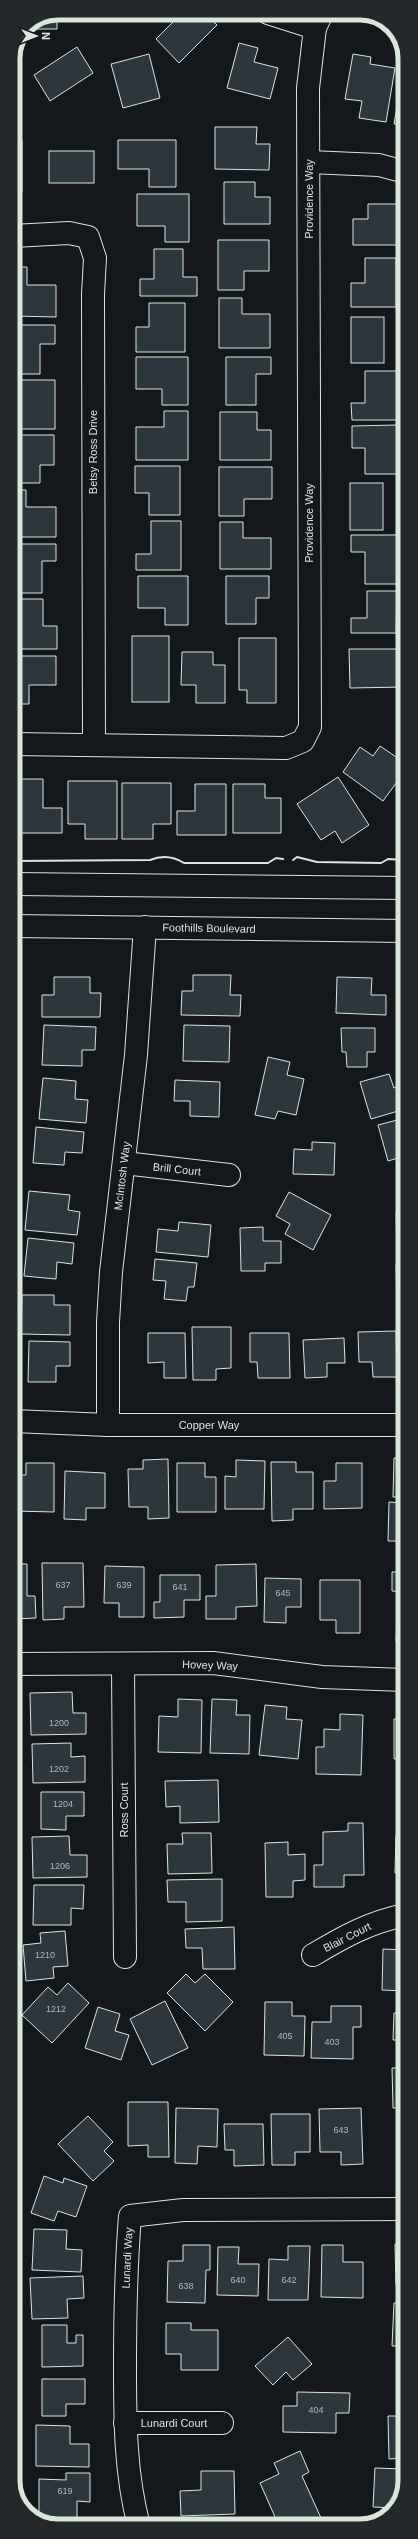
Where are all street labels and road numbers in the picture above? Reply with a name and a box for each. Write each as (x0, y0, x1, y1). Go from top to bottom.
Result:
street label: Providence Way (303, 159, 315, 239)
street label: Betsy Ross Drive (87, 410, 99, 494)
street label: Providence Way (303, 483, 315, 563)
street label: Foothills Boulevard (162, 921, 256, 935)
street label: McIntosh Way (112, 1140, 132, 1211)
street label: Brill Court (152, 1161, 202, 1177)
street label: Copper Way (179, 1419, 240, 1431)
street label: Hovey Way (182, 1658, 239, 1672)
street label: Ross Court (118, 1782, 130, 1838)
street label: Blair Court (321, 1920, 373, 1954)
street label: Lunardi Way (119, 2227, 135, 2289)
street label: Lunardi Court (141, 2417, 207, 2429)

